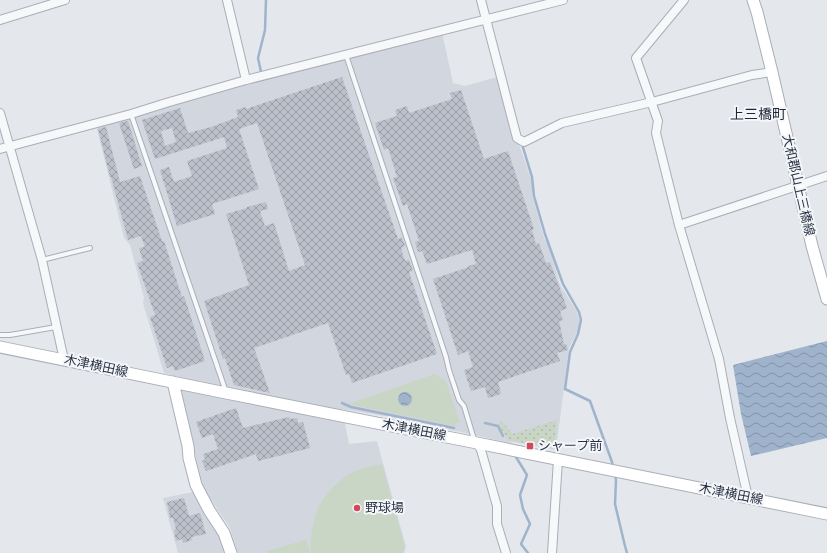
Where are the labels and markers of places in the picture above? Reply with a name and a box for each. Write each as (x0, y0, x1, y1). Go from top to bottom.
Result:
place label: シャープ前 (538, 438, 602, 454)
marker: シャープ前 (525, 441, 535, 451)
place label: 野球場 (365, 500, 404, 516)
marker: 野球場 (352, 503, 362, 513)

